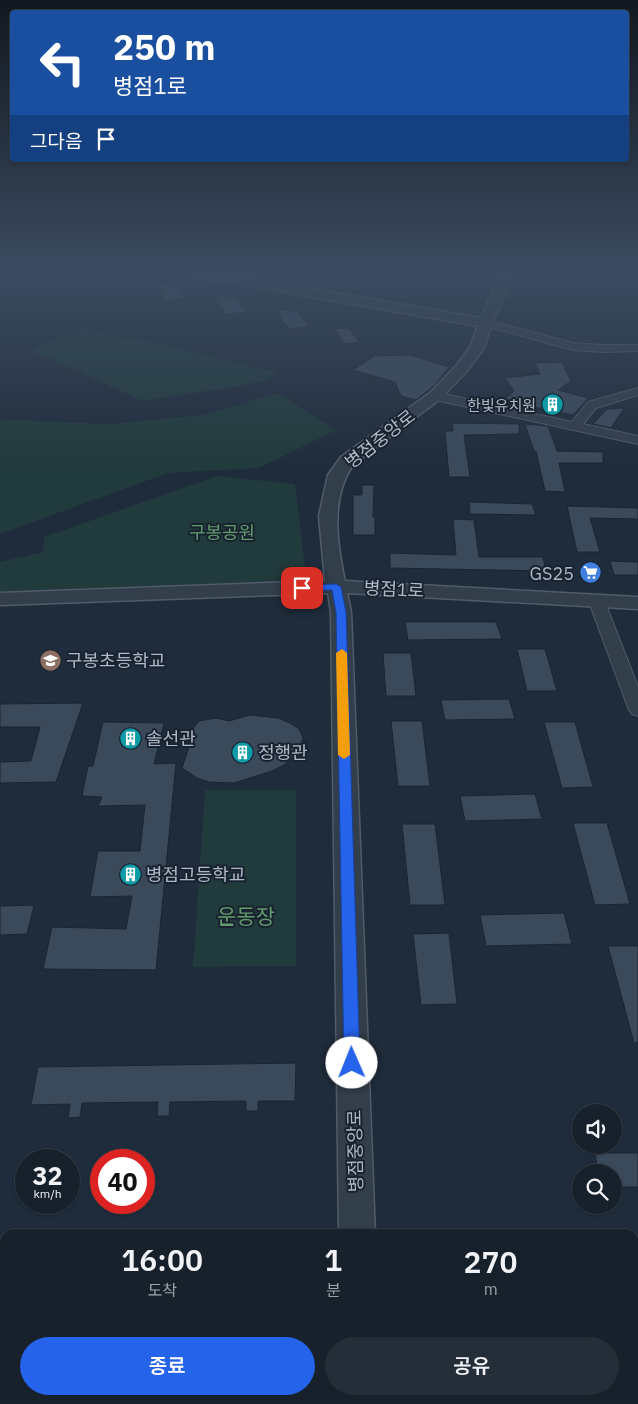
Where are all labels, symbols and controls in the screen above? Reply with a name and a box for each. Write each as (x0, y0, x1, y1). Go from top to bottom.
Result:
text: 250 m (113, 24, 216, 70)
icon: left (30, 30, 95, 95)
text: 병점1로 (113, 71, 187, 100)
icon: arrive (92, 125, 120, 153)
text: 그다음 (30, 129, 82, 153)
building icon: 한빛유치원 (540, 393, 564, 417)
place label: 한빛유치원 (467, 396, 536, 415)
street label: 병점중앙로 (340, 404, 420, 474)
park label: 구봉공원 (189, 521, 255, 544)
supermarket icon: GS25 (578, 561, 602, 585)
place label: GS25 (529, 562, 574, 585)
pin (281, 567, 323, 609)
icon: arrive (288, 574, 316, 602)
street label: 병점1로 (363, 576, 425, 602)
school or university icon: 구봉초등학교 (38, 648, 62, 672)
place label: 구봉초등학교 (66, 649, 165, 672)
building icon: 솔선관 (118, 726, 142, 750)
place label: 솔선관 (146, 727, 196, 750)
building icon: 정행관 (230, 740, 254, 764)
place label: 정행관 (258, 741, 308, 764)
building icon: 병점고등학교 (118, 862, 142, 886)
place label: 병점고등학교 (146, 863, 245, 886)
park label: 운동장 (217, 902, 275, 930)
position arrow (325, 1036, 377, 1088)
map controls (572, 1104, 622, 1214)
button: sound (572, 1104, 622, 1154)
street label: 병점중앙로 (343, 1109, 367, 1193)
speed limit sign: 40 (90, 1149, 155, 1214)
text: 32 (32, 1159, 63, 1192)
button: search (572, 1164, 622, 1214)
text: km/h (33, 1186, 62, 1201)
text: 16:00 (121, 1240, 203, 1279)
text: 1 (324, 1240, 342, 1279)
text: 270 (464, 1242, 518, 1281)
text: m (484, 1279, 498, 1299)
text: 도착 (147, 1280, 177, 1300)
text: 분 (326, 1280, 341, 1300)
button: 종료 (20, 1337, 315, 1395)
button: 공유 (325, 1337, 619, 1395)

